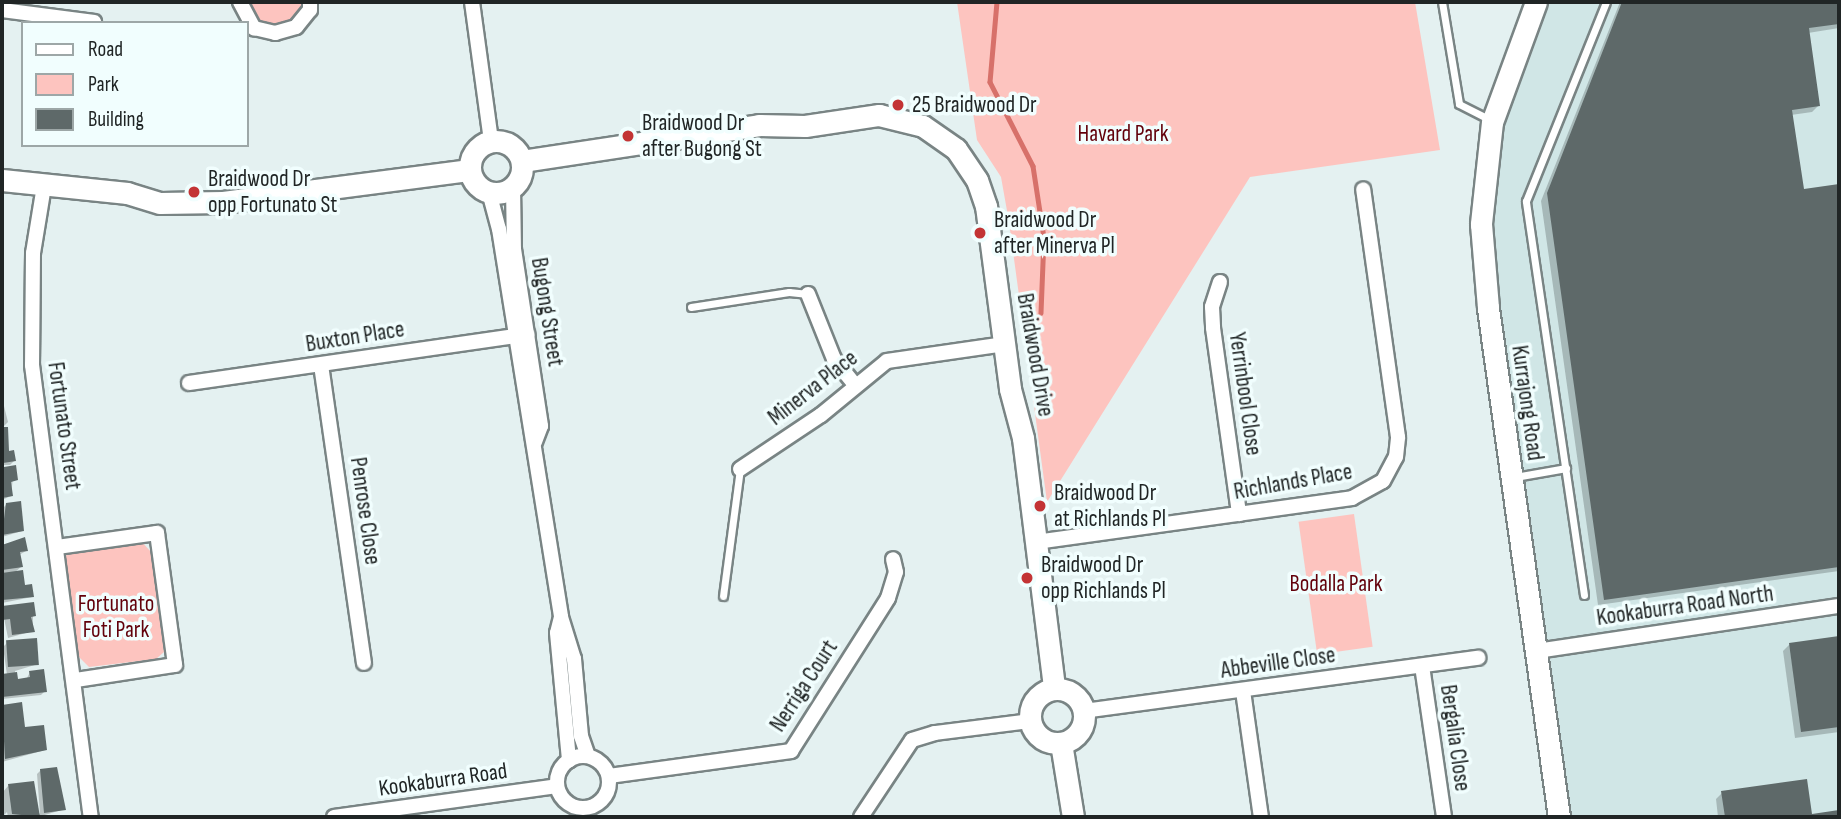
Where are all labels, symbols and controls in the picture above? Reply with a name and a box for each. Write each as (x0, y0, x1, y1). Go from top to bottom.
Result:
legend (21, 21, 248, 147)
text: Road (88, 37, 123, 62)
text: Park (88, 72, 119, 97)
place label: 25 Braidwood Dr (912, 91, 1037, 119)
marker: 25 Braidwood Dr (890, 97, 906, 113)
text: Building (88, 107, 144, 132)
place label: Braidwood Dr after Bugong St (642, 109, 762, 163)
park label: Havard Park (1078, 120, 1168, 148)
marker: Braidwood Dr after Bugong St (620, 128, 636, 144)
place label: Braidwood Dr opp Fortunato St (208, 165, 337, 219)
marker: Braidwood Dr opp Fortunato St (186, 184, 202, 200)
place label: Braidwood Dr after Minerva Pl (994, 206, 1115, 260)
marker: Braidwood Dr after Minerva Pl (972, 225, 988, 241)
street label: Bugong Street (525, 256, 569, 368)
street label: Braidwood Drive (1011, 291, 1059, 419)
street label: Buxton Place (304, 316, 406, 358)
street label: Yerrinbool Close (1223, 331, 1267, 457)
street label: Minerva Place (763, 344, 863, 432)
street label: Kurrajong Road (1505, 344, 1549, 462)
street label: Fortunato Street (41, 360, 87, 492)
street label: Penrose Close (344, 455, 386, 567)
street label: Richlands Place (1232, 458, 1354, 506)
place label: Braidwood Dr at Richlands Pl (1054, 479, 1166, 533)
marker: Braidwood Dr at Richlands Pl (1032, 498, 1048, 514)
place label: Braidwood Dr opp Richlands Pl (1041, 551, 1166, 605)
marker: Braidwood Dr opp Richlands Pl (1019, 570, 1035, 586)
park label: Bodalla Park (1290, 570, 1382, 598)
street label: Kookaburra Road North (1595, 580, 1775, 632)
park label: Fortunato Foti Park (78, 590, 154, 644)
street label: Nerriga Court (764, 635, 844, 737)
street label: Abbeville Close (1219, 641, 1337, 685)
street label: Bergalia Close (1434, 683, 1476, 793)
street label: Kookaburra Road (377, 757, 509, 803)

